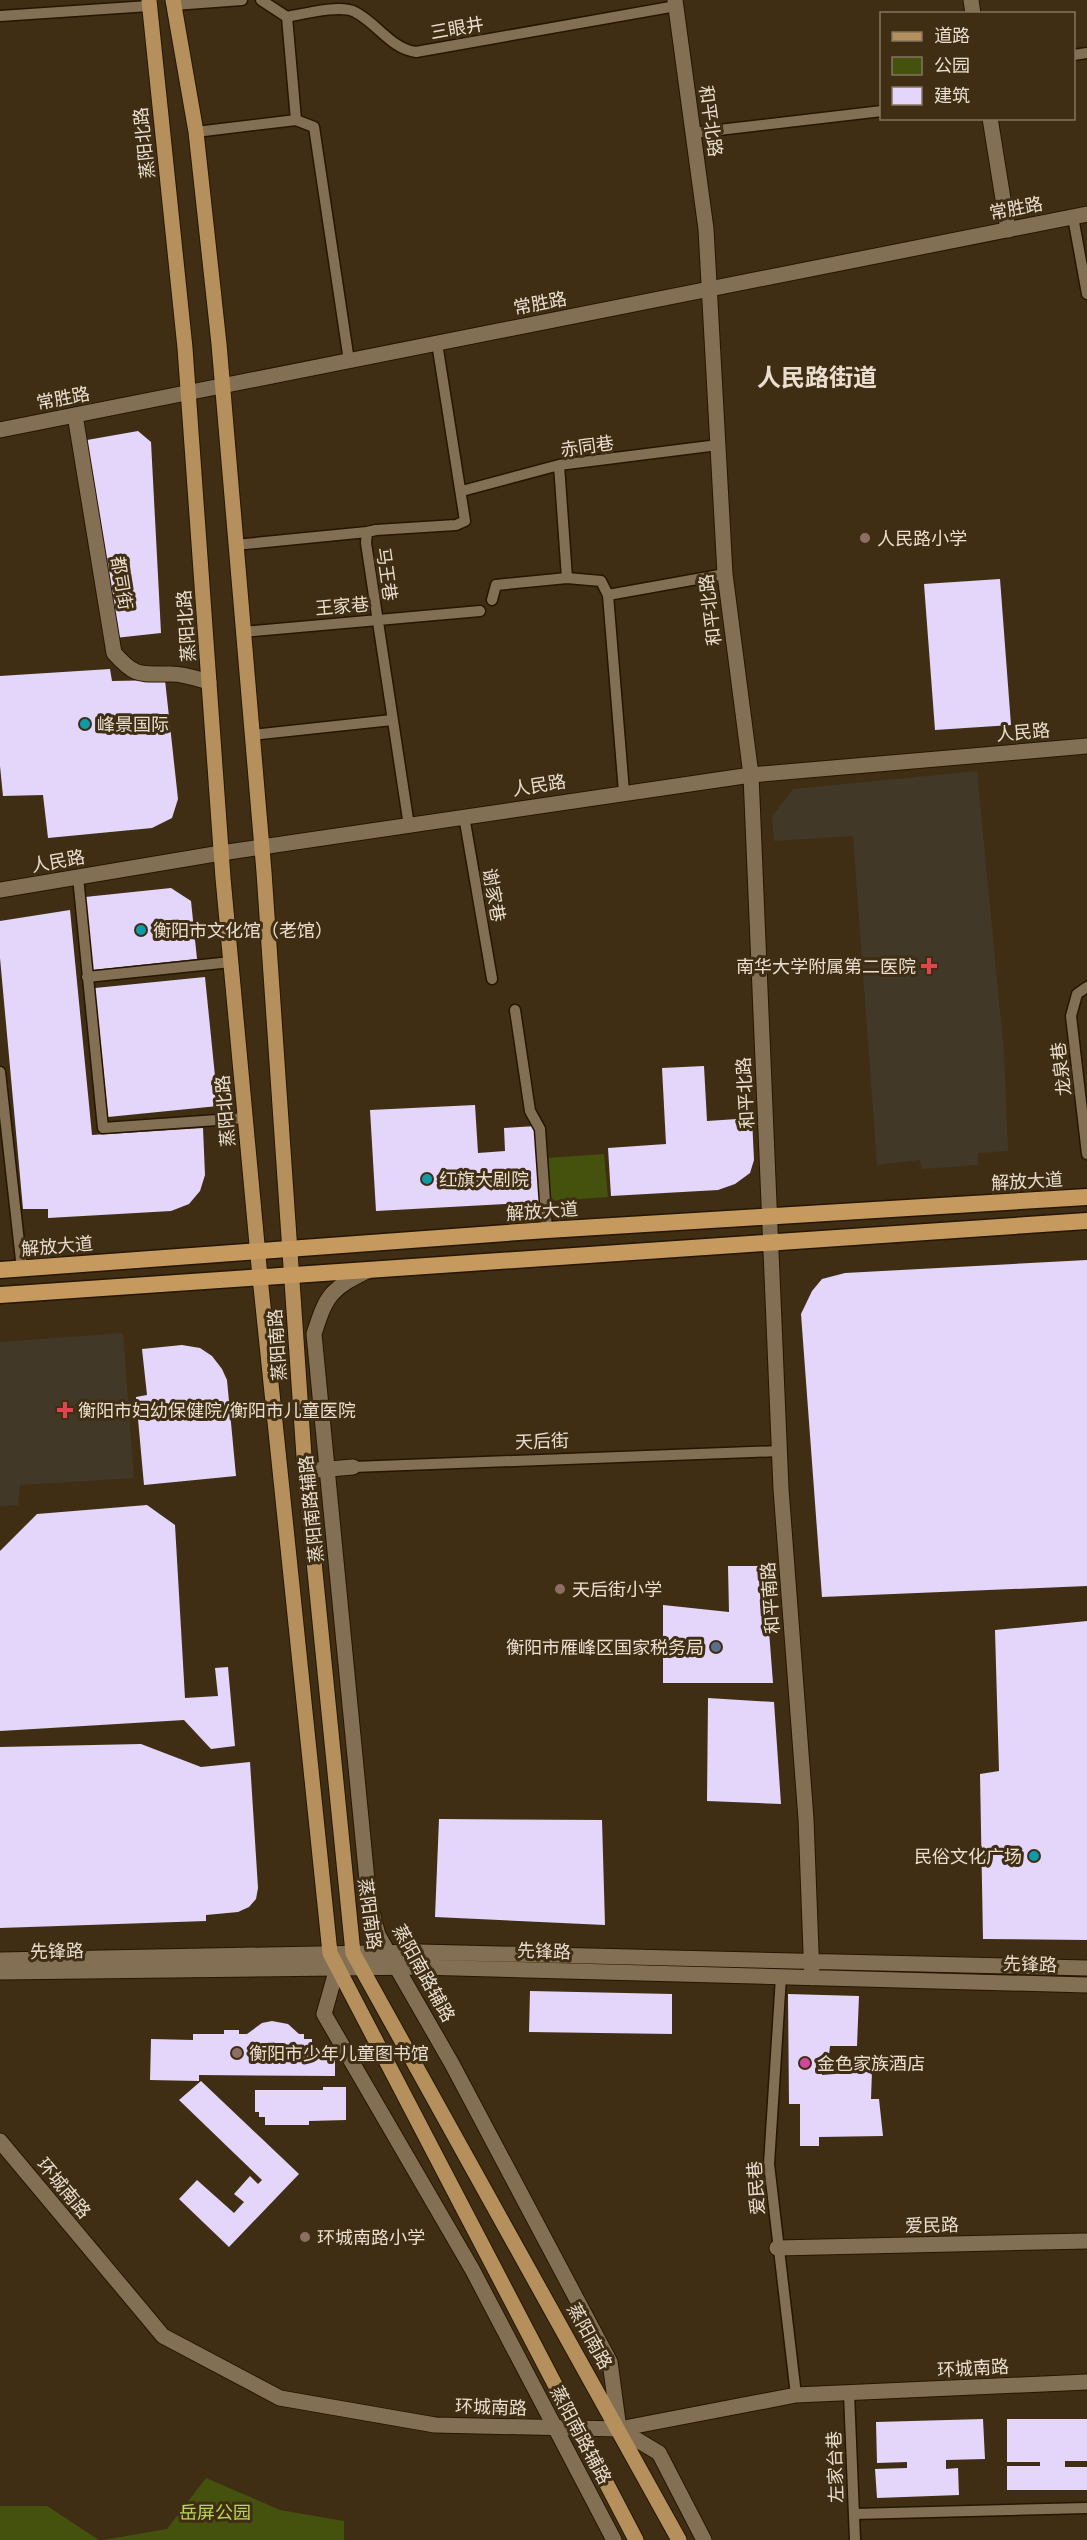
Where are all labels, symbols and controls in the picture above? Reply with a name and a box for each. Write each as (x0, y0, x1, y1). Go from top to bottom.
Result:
legend (880, 12, 1075, 120)
street label: 三眼井 (429, 13, 485, 43)
text: 道路 (934, 25, 970, 46)
text: 公园 (934, 55, 970, 76)
street label: 和平北路 (696, 84, 726, 158)
text: 建筑 (934, 85, 970, 106)
street label: 蒸阳北路 (130, 106, 158, 180)
street label: 常胜路 (987, 193, 1045, 223)
street label: 常胜路 (511, 288, 569, 318)
district label: 人民路街道 (757, 364, 877, 392)
street label: 常胜路 (34, 383, 92, 413)
street label: 赤同巷 (559, 432, 615, 460)
place label: 人民路小学 (877, 528, 967, 549)
marker: 人民路小学 (858, 531, 872, 545)
street label: 马王巷 (373, 546, 401, 602)
street label: 都司街 (107, 555, 137, 611)
street label: 和平北路 (695, 573, 725, 647)
street label: 蒸阳北路 (173, 589, 199, 663)
street label: 王家巷 (314, 593, 370, 619)
place label: 峰景国际 (97, 714, 169, 735)
marker: 峰景国际 (78, 717, 92, 731)
street label: 人民路 (995, 719, 1051, 745)
street label: 人民路 (511, 770, 567, 800)
street label: 人民路 (30, 846, 86, 876)
street label: 谢家巷 (479, 867, 509, 923)
place label: 衡阳市文化馆（老馆） (153, 920, 333, 941)
marker: 衡阳市文化馆（老馆） (134, 923, 148, 937)
place label: 南华大学附属第二医院 (736, 956, 916, 977)
marker: 南华大学附属第二医院 (920, 957, 938, 975)
street label: 龙泉巷 (1047, 1041, 1075, 1097)
street label: 和平北路 (733, 1056, 757, 1130)
street label: 蒸阳北路 (211, 1074, 239, 1148)
place label: 红旗大剧院 (439, 1169, 529, 1190)
street label: 解放大道 (990, 1169, 1064, 1193)
marker: 红旗大剧院 (420, 1172, 434, 1186)
street label: 解放大道 (505, 1198, 579, 1224)
street label: 解放大道 (20, 1232, 94, 1260)
street label: 蒸阳南路 (264, 1308, 290, 1382)
place label: 衡阳市妇幼保健院/衡阳市儿童医院 (78, 1400, 356, 1421)
marker: 衡阳市妇幼保健院/衡阳市儿童医院 (56, 1401, 74, 1419)
street label: 天后街 (515, 1430, 569, 1452)
street label: 蒸阳南路辅路 (295, 1454, 327, 1564)
street label: 和平南路 (757, 1561, 783, 1635)
place label: 天后街小学 (572, 1579, 662, 1600)
marker: 天后街小学 (553, 1582, 567, 1596)
place label: 衡阳市雁峰区国家税务局 (506, 1637, 704, 1658)
marker: 衡阳市雁峰区国家税务局 (709, 1640, 723, 1654)
place label: 民俗文化广场 (914, 1846, 1022, 1867)
marker: 民俗文化广场 (1027, 1849, 1041, 1863)
street label: 蒸阳南路 (355, 1877, 385, 1951)
street label: 蒸阳南路辅路 (389, 1921, 459, 2025)
street label: 先锋路 (30, 1940, 84, 1962)
street label: 先锋路 (517, 1940, 571, 1962)
street label: 先锋路 (1003, 1953, 1057, 1975)
place label: 衡阳市少年儿童图书馆 (249, 2043, 429, 2064)
marker: 衡阳市少年儿童图书馆 (230, 2046, 244, 2060)
place label: 金色家族酒店 (817, 2053, 925, 2074)
marker: 金色家族酒店 (798, 2056, 812, 2070)
street label: 环城南路 (33, 2154, 95, 2222)
street label: 爱民巷 (744, 2160, 768, 2216)
street label: 爱民路 (905, 2214, 959, 2236)
place label: 环城南路小学 (317, 2227, 425, 2248)
marker: 环城南路小学 (298, 2230, 312, 2244)
street label: 蒸阳南路 (563, 2299, 617, 2373)
street label: 环城南路 (936, 2356, 1010, 2380)
street label: 蒸阳南路辅路 (546, 2382, 616, 2488)
street label: 环城南路 (455, 2395, 527, 2419)
street label: 左家台巷 (823, 2431, 847, 2503)
park label: 岳屏公园 (179, 2502, 251, 2523)

